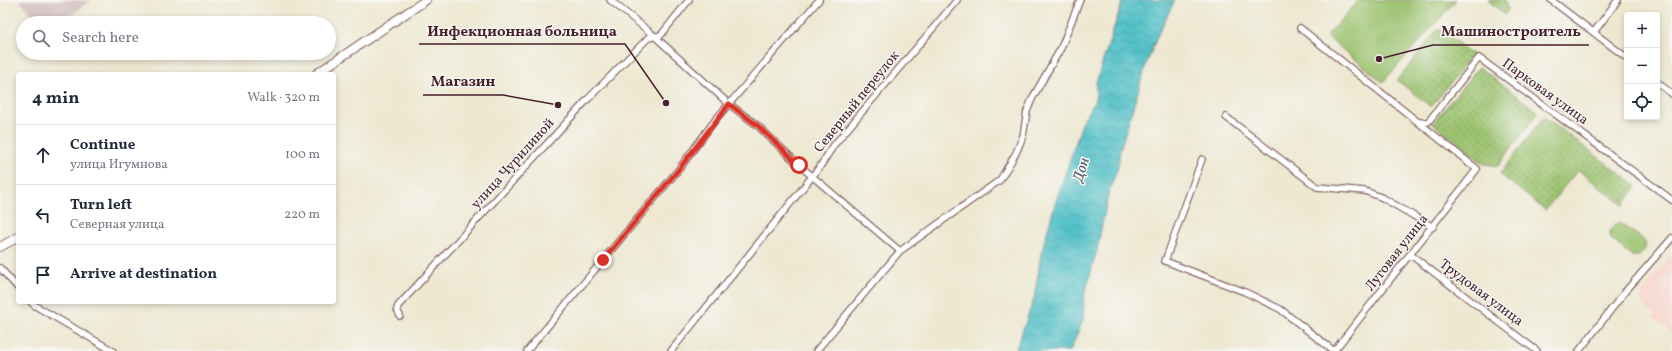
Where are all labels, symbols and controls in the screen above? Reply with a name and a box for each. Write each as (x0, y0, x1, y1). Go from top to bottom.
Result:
map controls (1624, 12, 1660, 120)
button: + (1624, 12, 1660, 48)
search box (16, 16, 336, 60)
callout: Инфекционная больница (419, 17, 625, 44)
callout: Машиностроитель (1433, 18, 1589, 45)
text: Инфекционная больница (427, 22, 617, 43)
text: Машиностроитель (1441, 22, 1581, 43)
icon: search (30, 27, 52, 49)
text: Search here (62, 28, 139, 49)
street label: Северный переулок (810, 47, 904, 157)
button: − (1624, 48, 1660, 84)
street label: Парковая улица (1498, 54, 1592, 130)
callout: Магазин (423, 68, 503, 95)
text: Магазин (431, 72, 496, 93)
button: locate (1624, 84, 1660, 120)
text: 4 min (32, 87, 79, 110)
text: Walk · 320 m (247, 89, 320, 107)
street label: улица Чурилиной (467, 114, 559, 213)
text: Continue (70, 135, 135, 156)
icon: ahead (32, 144, 54, 166)
text: 100 m (285, 146, 320, 164)
water label: Дон (1068, 155, 1096, 186)
text: улица Игумнова (70, 156, 168, 174)
route start (790, 156, 808, 174)
text: Turn left (70, 195, 132, 216)
icon: left (32, 204, 54, 226)
text: 220 m (284, 206, 320, 224)
street label: Луговая улица (1361, 211, 1433, 295)
text: Северная улица (70, 216, 164, 234)
route end (594, 251, 612, 269)
street label: Трудовая улица (1435, 255, 1527, 331)
icon: arrive (32, 264, 54, 286)
text: Arrive at destination (70, 264, 217, 285)

